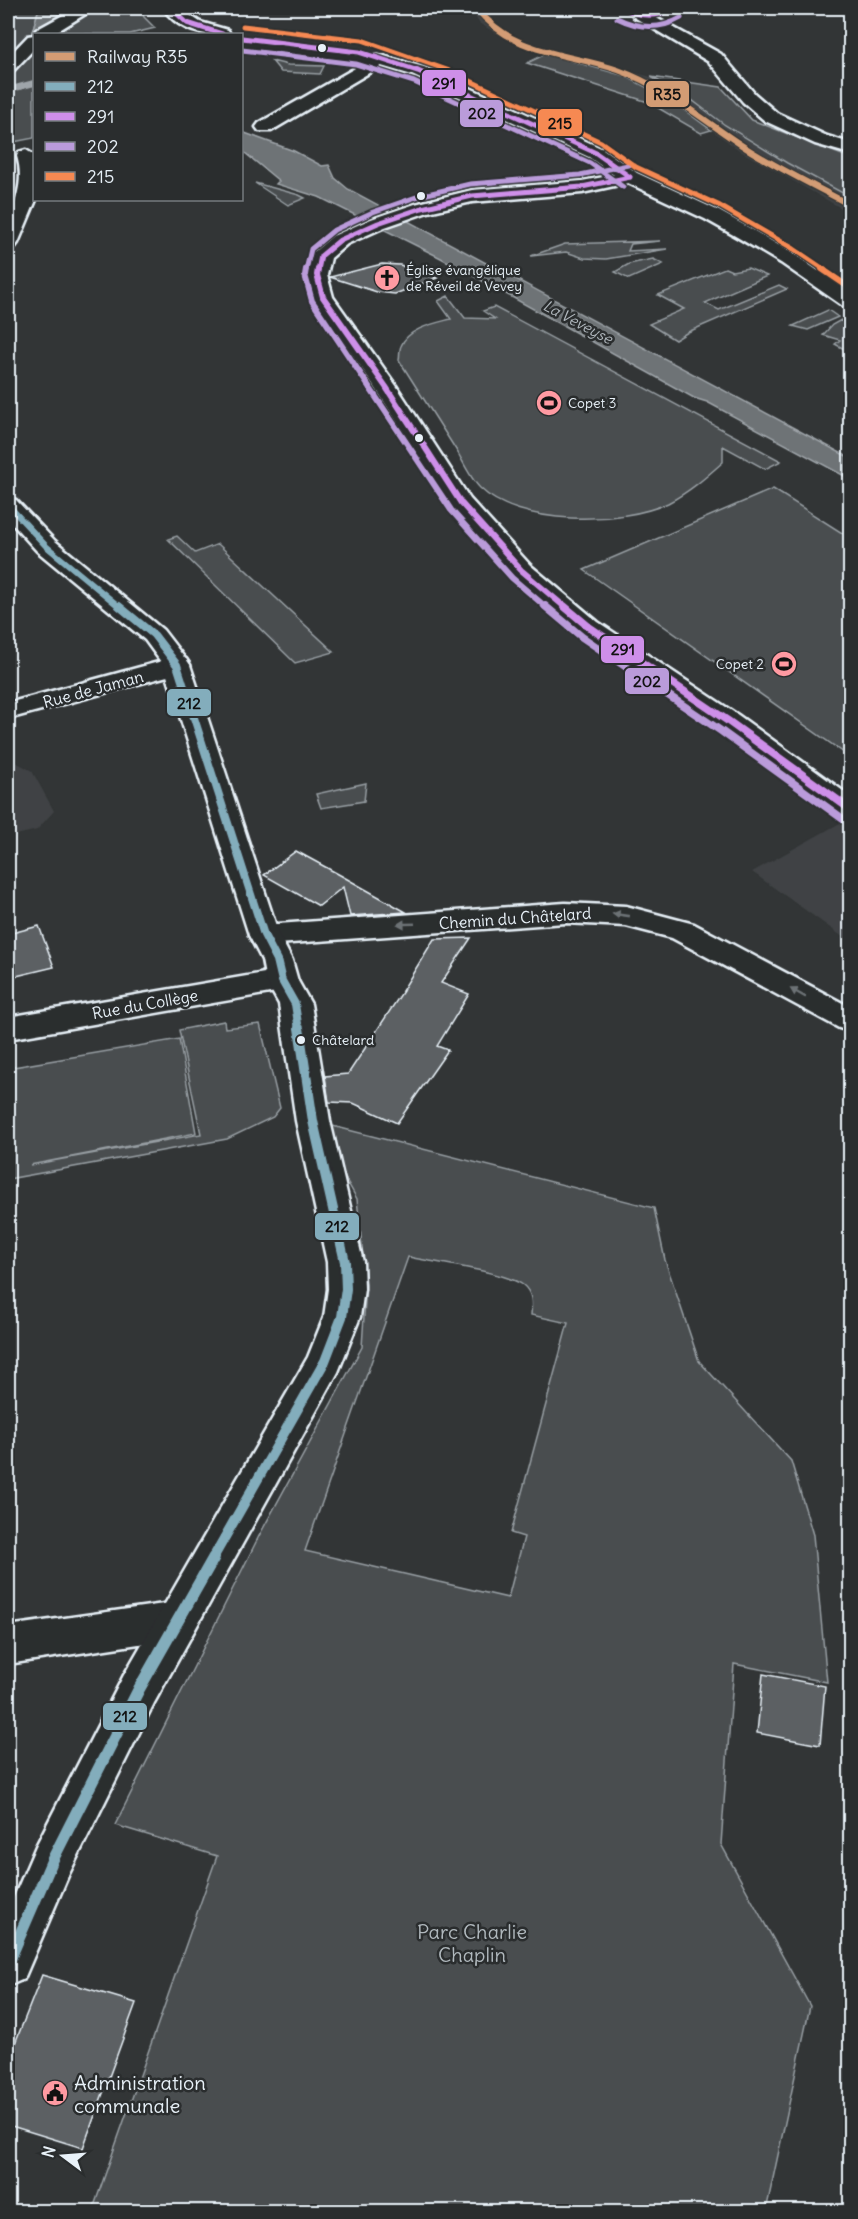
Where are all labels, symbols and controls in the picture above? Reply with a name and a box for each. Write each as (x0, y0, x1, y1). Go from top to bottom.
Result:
legend (33, 33, 243, 201)
unlabelled marker (316, 42, 328, 54)
text: Railway R35 (87, 45, 188, 68)
line badge: 291 (421, 69, 467, 97)
text: 291 (432, 73, 456, 93)
text: 212 (87, 75, 114, 98)
line badge: R35 (645, 80, 690, 108)
text: R35 (653, 84, 681, 104)
line badge: 202 (459, 99, 504, 128)
text: 202 (468, 103, 496, 123)
text: 291 (87, 105, 114, 128)
line badge: 215 (537, 108, 583, 137)
text: 215 (548, 113, 572, 133)
text: 202 (87, 135, 119, 158)
text: 215 (87, 165, 114, 188)
unlabelled marker (415, 190, 427, 202)
place label: Église évangélique de Réveil de Vevey (406, 261, 522, 295)
church icon: Église évangélique de Réveil de Vevey (372, 263, 402, 293)
water label: La Veveyse (540, 296, 617, 349)
sports icon: Copet 3 (534, 388, 564, 418)
place label: Copet 3 (568, 394, 617, 412)
unlabelled marker (413, 432, 425, 444)
line badge: 291 (600, 635, 645, 664)
text: 291 (611, 639, 635, 659)
sports icon: Copet 2 (769, 649, 799, 679)
place label: Copet 2 (716, 655, 764, 673)
street label: Rue de Jaman (41, 666, 145, 712)
line badge: 202 (624, 667, 670, 695)
text: 202 (633, 671, 661, 691)
line badge: 212 (166, 688, 212, 717)
text: 212 (177, 693, 201, 713)
street label: Chemin du Châtelard (438, 903, 592, 933)
one-way arrow (612, 911, 631, 920)
one-way arrow (396, 920, 415, 929)
street label: Rue du Collège (91, 985, 199, 1023)
one-way arrow (790, 988, 807, 998)
place label: Châtelard (312, 1031, 374, 1049)
marker: Châtelard (295, 1034, 307, 1046)
line badge: 212 (314, 1212, 360, 1241)
text: 212 (325, 1216, 349, 1236)
line badge: 212 (102, 1702, 148, 1731)
text: 212 (113, 1706, 137, 1726)
park label: Parc Charlie Chaplin (417, 1919, 527, 1967)
place label: Administration communale (74, 2070, 206, 2118)
public building icon: Administration communale (40, 2078, 70, 2108)
north arrow (33, 2126, 93, 2186)
text: N (37, 2144, 60, 2160)

